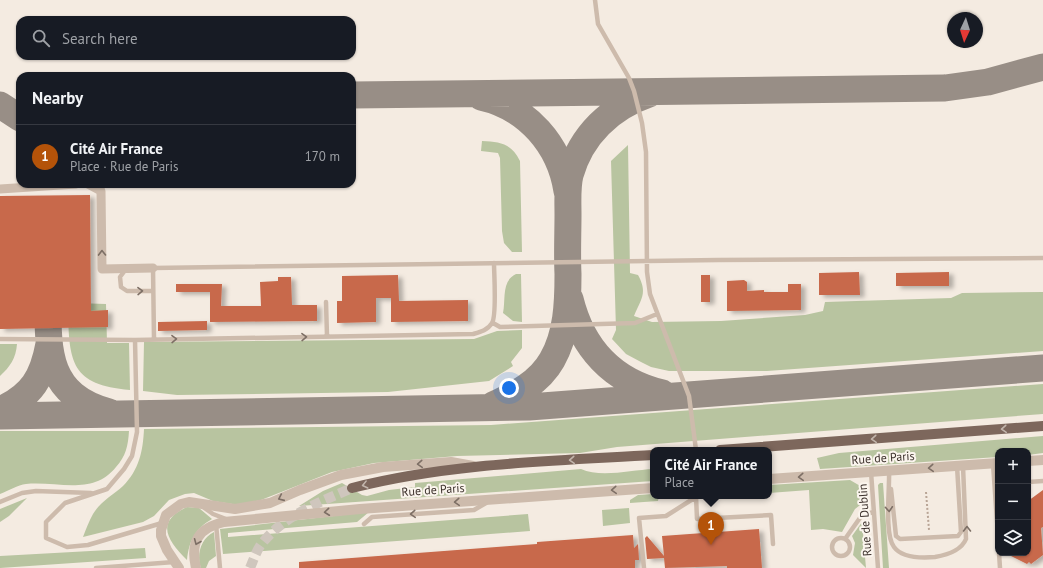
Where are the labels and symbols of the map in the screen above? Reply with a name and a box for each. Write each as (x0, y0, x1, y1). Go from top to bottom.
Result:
north arrow (947, 12, 983, 48)
one-way arrow (98, 250, 106, 256)
one-way arrow (137, 287, 143, 295)
one-way arrow (301, 333, 307, 341)
one-way arrow (171, 335, 177, 343)
your location (499, 378, 519, 398)
one-way arrow (1001, 425, 1007, 434)
one-way arrow (871, 434, 877, 443)
street label: Rue de Paris (851, 448, 915, 467)
one-way arrow (569, 455, 575, 464)
one-way arrow (417, 460, 423, 469)
one-way arrow (928, 463, 934, 472)
one-way arrow (798, 472, 804, 481)
one-way arrow (362, 480, 369, 489)
street label: Rue de Paris (401, 480, 465, 499)
street label: Rue de Dublin (854, 483, 875, 557)
one-way arrow (611, 486, 617, 495)
one-way arrow (278, 493, 286, 501)
one-way arrow (453, 497, 460, 506)
one-way arrow (884, 506, 893, 512)
one-way arrow (324, 507, 330, 516)
one-way arrow (410, 510, 416, 519)
pin: 1 (698, 512, 724, 545)
one-way arrow (963, 526, 971, 532)
one-way arrow (194, 537, 202, 545)

